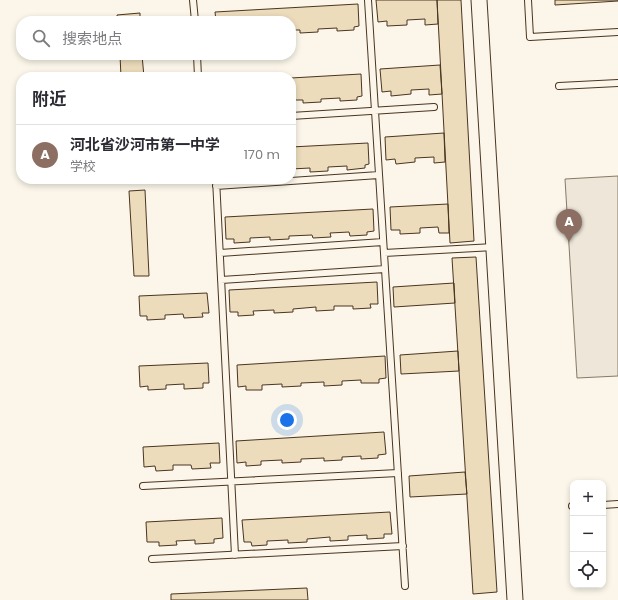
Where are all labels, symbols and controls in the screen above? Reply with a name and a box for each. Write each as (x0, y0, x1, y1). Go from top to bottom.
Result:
search box (16, 16, 296, 60)
icon: search (30, 27, 52, 49)
text: 搜索地点 (62, 28, 122, 49)
text: 附近 (32, 87, 66, 111)
text: 河北省沙河市第一中学 (70, 134, 220, 155)
text: A (40, 145, 50, 164)
text: 170 m (244, 145, 280, 164)
text: 学校 (70, 157, 96, 176)
pin: A (556, 209, 582, 242)
your location (277, 410, 297, 430)
map controls (570, 480, 606, 588)
button: + (570, 480, 606, 516)
button: − (570, 516, 606, 552)
button: locate (570, 552, 606, 588)

